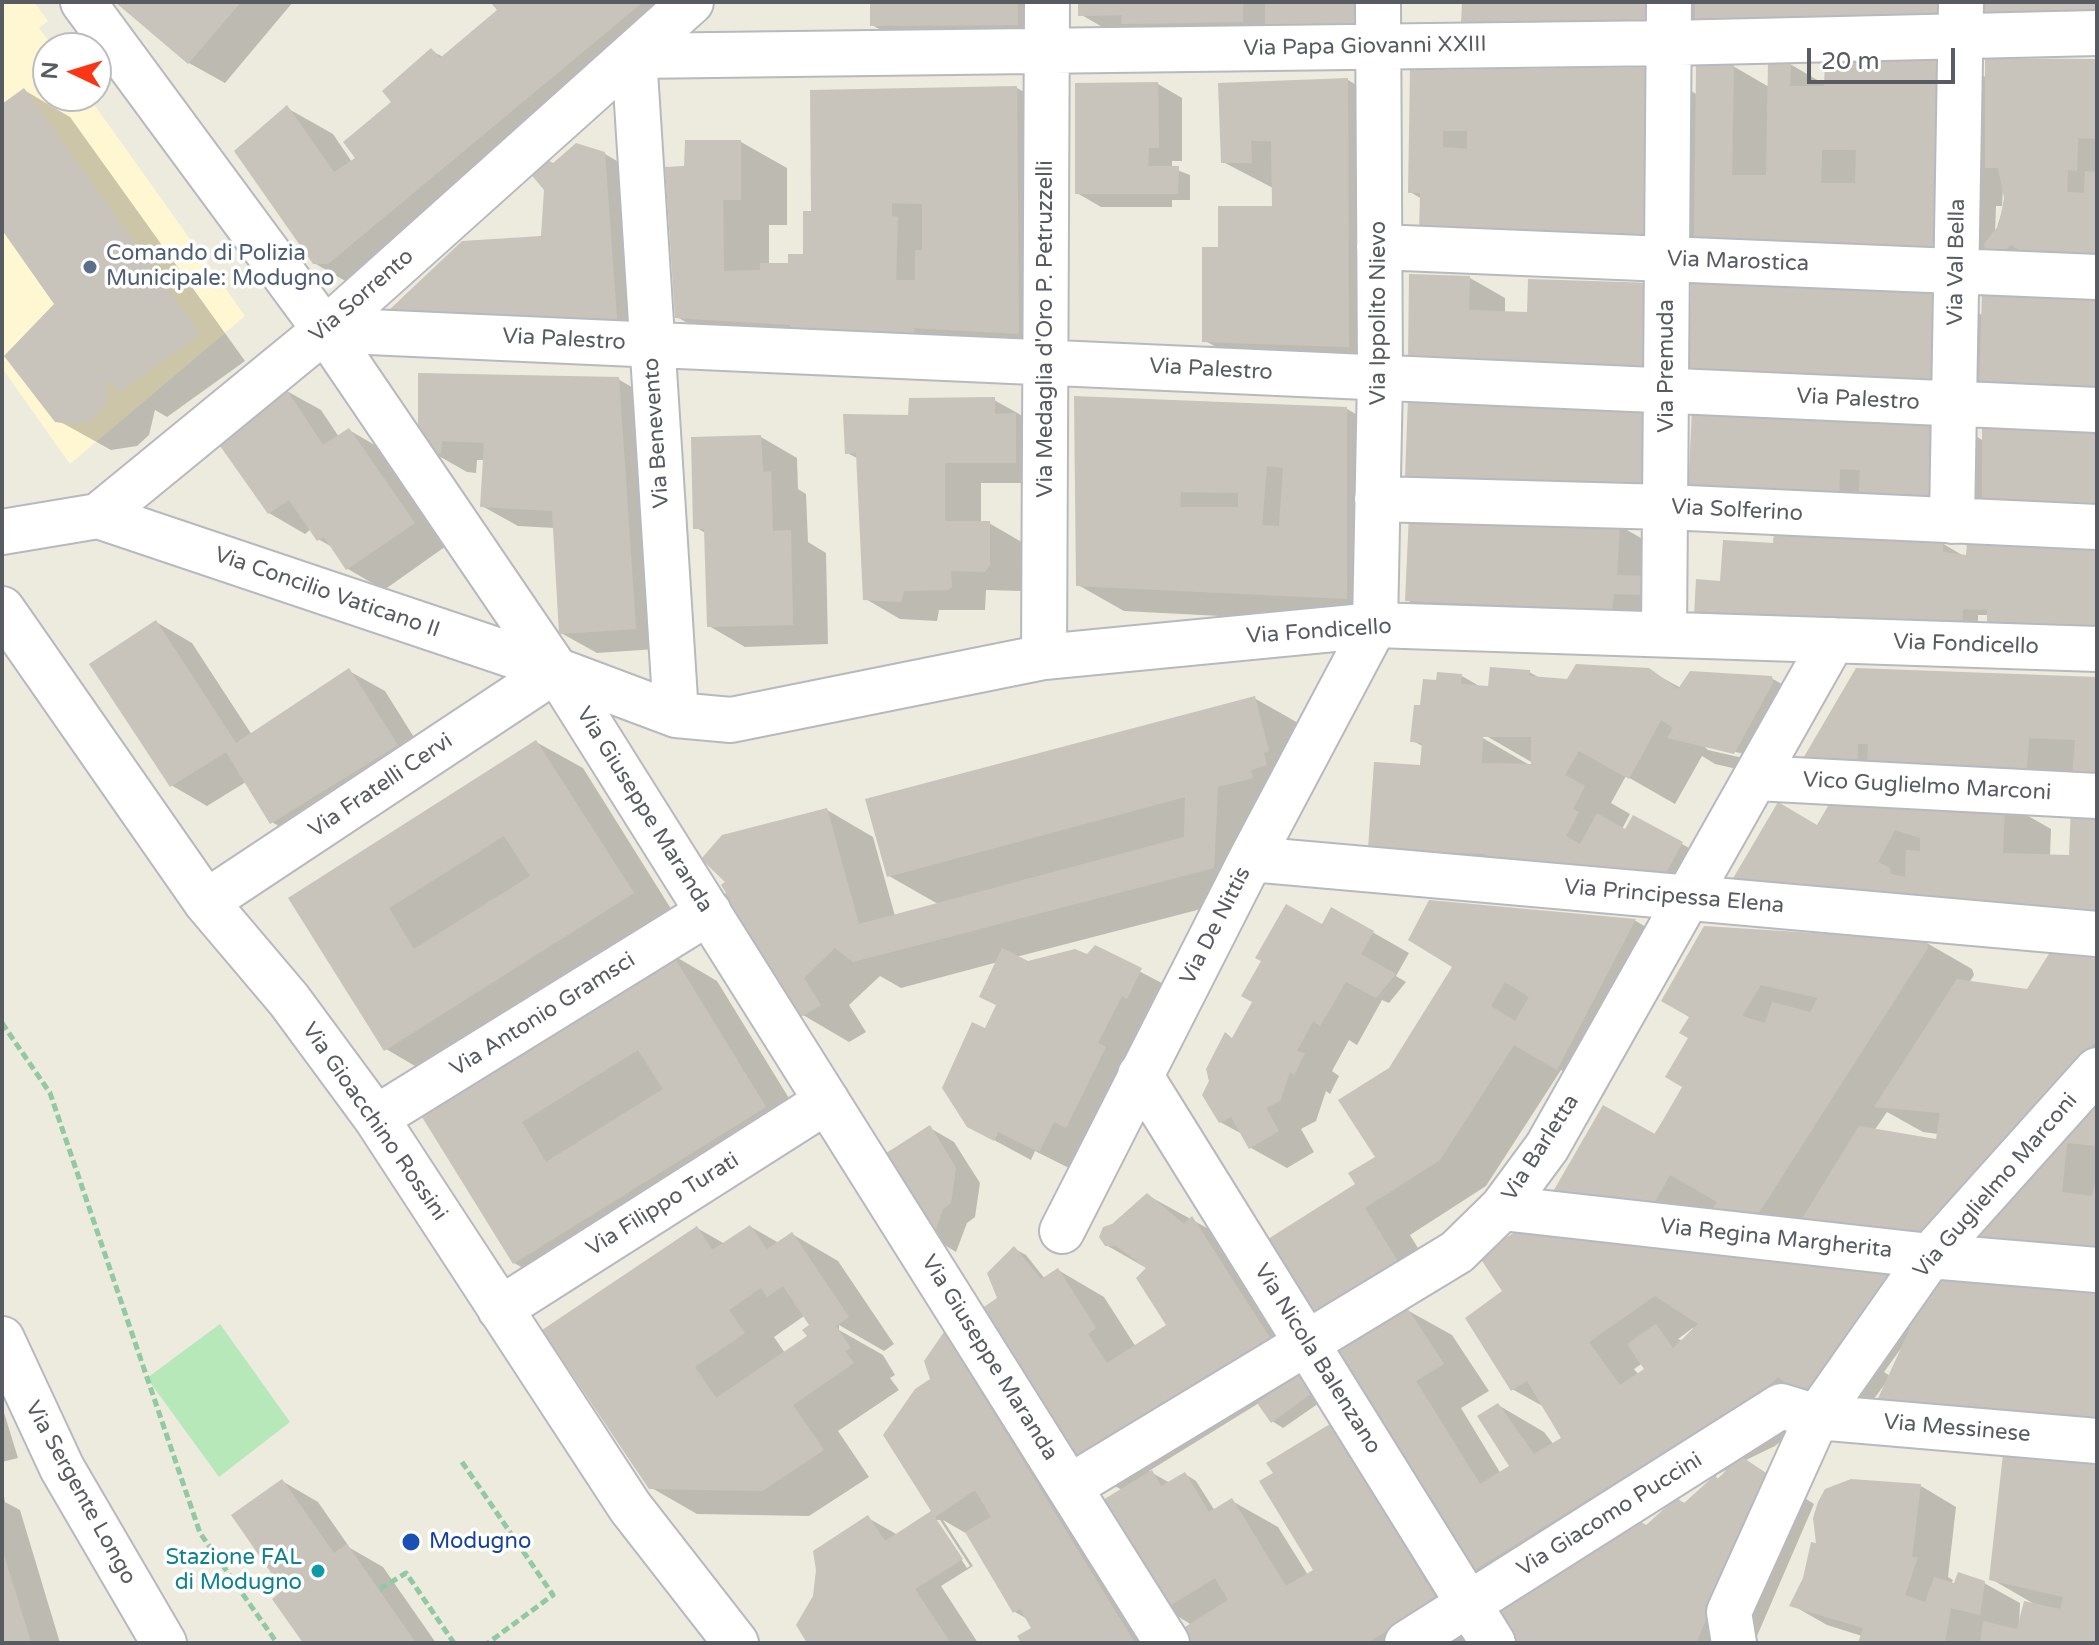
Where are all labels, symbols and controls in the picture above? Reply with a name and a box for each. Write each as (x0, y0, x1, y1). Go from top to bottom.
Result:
north arrow (32, 32, 112, 112)
street label: Via Papa Giovanni XXIII (1243, 32, 1487, 62)
scale bar (1811, 32, 1959, 82)
text: 20 m (1821, 47, 1879, 76)
text: N (36, 61, 64, 80)
street label: Via Medaglia d'Oro P. Petruzzelli (1033, 160, 1059, 498)
street label: Via Val Bella (1943, 198, 1971, 326)
street label: Via Ippolito Nievo (1366, 221, 1392, 405)
place label: Comando di Polizia Municipale: Modugno (106, 241, 334, 292)
street label: Via Sorrento (305, 244, 419, 348)
street label: Via Marostica (1667, 246, 1809, 278)
marker: Comando di Polizia Municipale: Modugno (81, 258, 99, 276)
street label: Via Premuda (1654, 299, 1680, 433)
street label: Via Palestro (502, 324, 626, 356)
street label: Via Palestro (1149, 354, 1273, 386)
street label: Via Benevento (639, 357, 675, 509)
street label: Via Palestro (1796, 384, 1920, 416)
street label: Via Solferino (1670, 494, 1804, 528)
street label: Via Concilio Vaticano II (211, 542, 443, 644)
street label: Via Fondicello (1245, 614, 1393, 650)
street label: Via Fondicello (1893, 629, 2039, 661)
street label: Via Giuseppe Maranda (570, 702, 718, 918)
street label: Via Fratelli Cervi (304, 728, 458, 844)
street label: Vico Guglielmo Marconi (1802, 767, 2052, 807)
street label: Via De Nittis (1175, 863, 1257, 989)
street label: Via Principessa Elena (1563, 874, 1785, 920)
street label: Via Antonio Gramsci (446, 947, 640, 1083)
street label: Via Gioacchino Rossini (296, 1018, 452, 1226)
street label: Via Guglielmo Marconi (1909, 1088, 2083, 1284)
street label: Via Barletta (1497, 1090, 1585, 1206)
street label: Via Filippo Turati (582, 1147, 744, 1263)
street label: Via Regina Margherita (1658, 1214, 1894, 1264)
street label: Via Giuseppe Maranda (915, 1250, 1063, 1466)
street label: Via Nicola Balenzano (1248, 1259, 1386, 1459)
street label: Via Sergente Longo (19, 1397, 141, 1589)
street label: Via Messinese (1882, 1409, 2032, 1449)
street label: Via Giacomo Puccini (1513, 1447, 1707, 1583)
place label: Modugno (429, 1529, 531, 1555)
marker: Modugno (400, 1531, 422, 1553)
place label: Stazione FAL di Modugno (165, 1545, 302, 1596)
marker: Stazione FAL di Modugno (309, 1562, 327, 1580)

